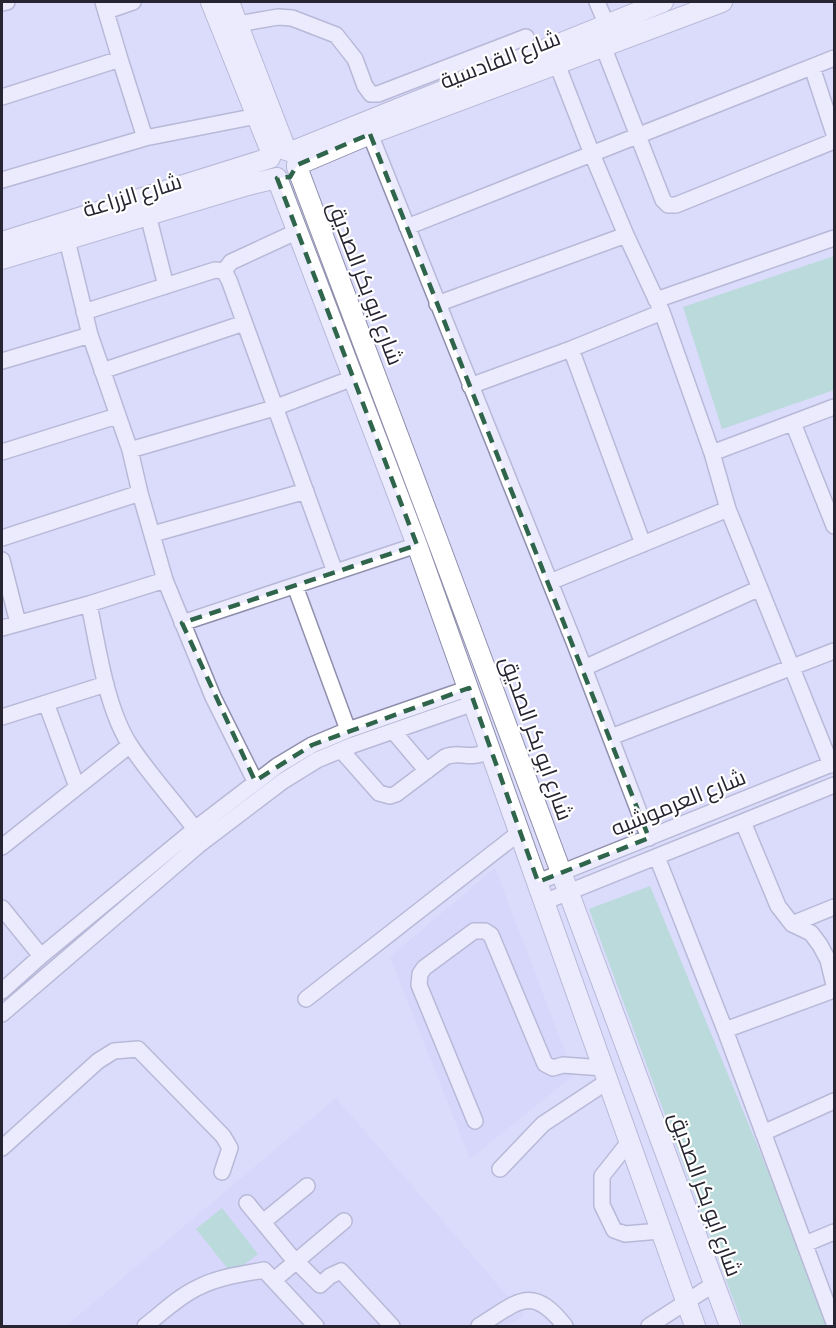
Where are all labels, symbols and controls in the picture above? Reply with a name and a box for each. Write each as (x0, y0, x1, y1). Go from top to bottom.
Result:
street label: شارع القادسية (437, 27, 565, 96)
street label: شارع الزراعة (80, 170, 185, 224)
street label: شارع ابو بكر الصديق (321, 199, 406, 369)
street label: شارع ابو بكر الصديق (493, 653, 576, 824)
street label: شارع العرموشيه (608, 766, 750, 843)
street label: شارع ابو بكر الصديق (662, 1109, 745, 1280)

